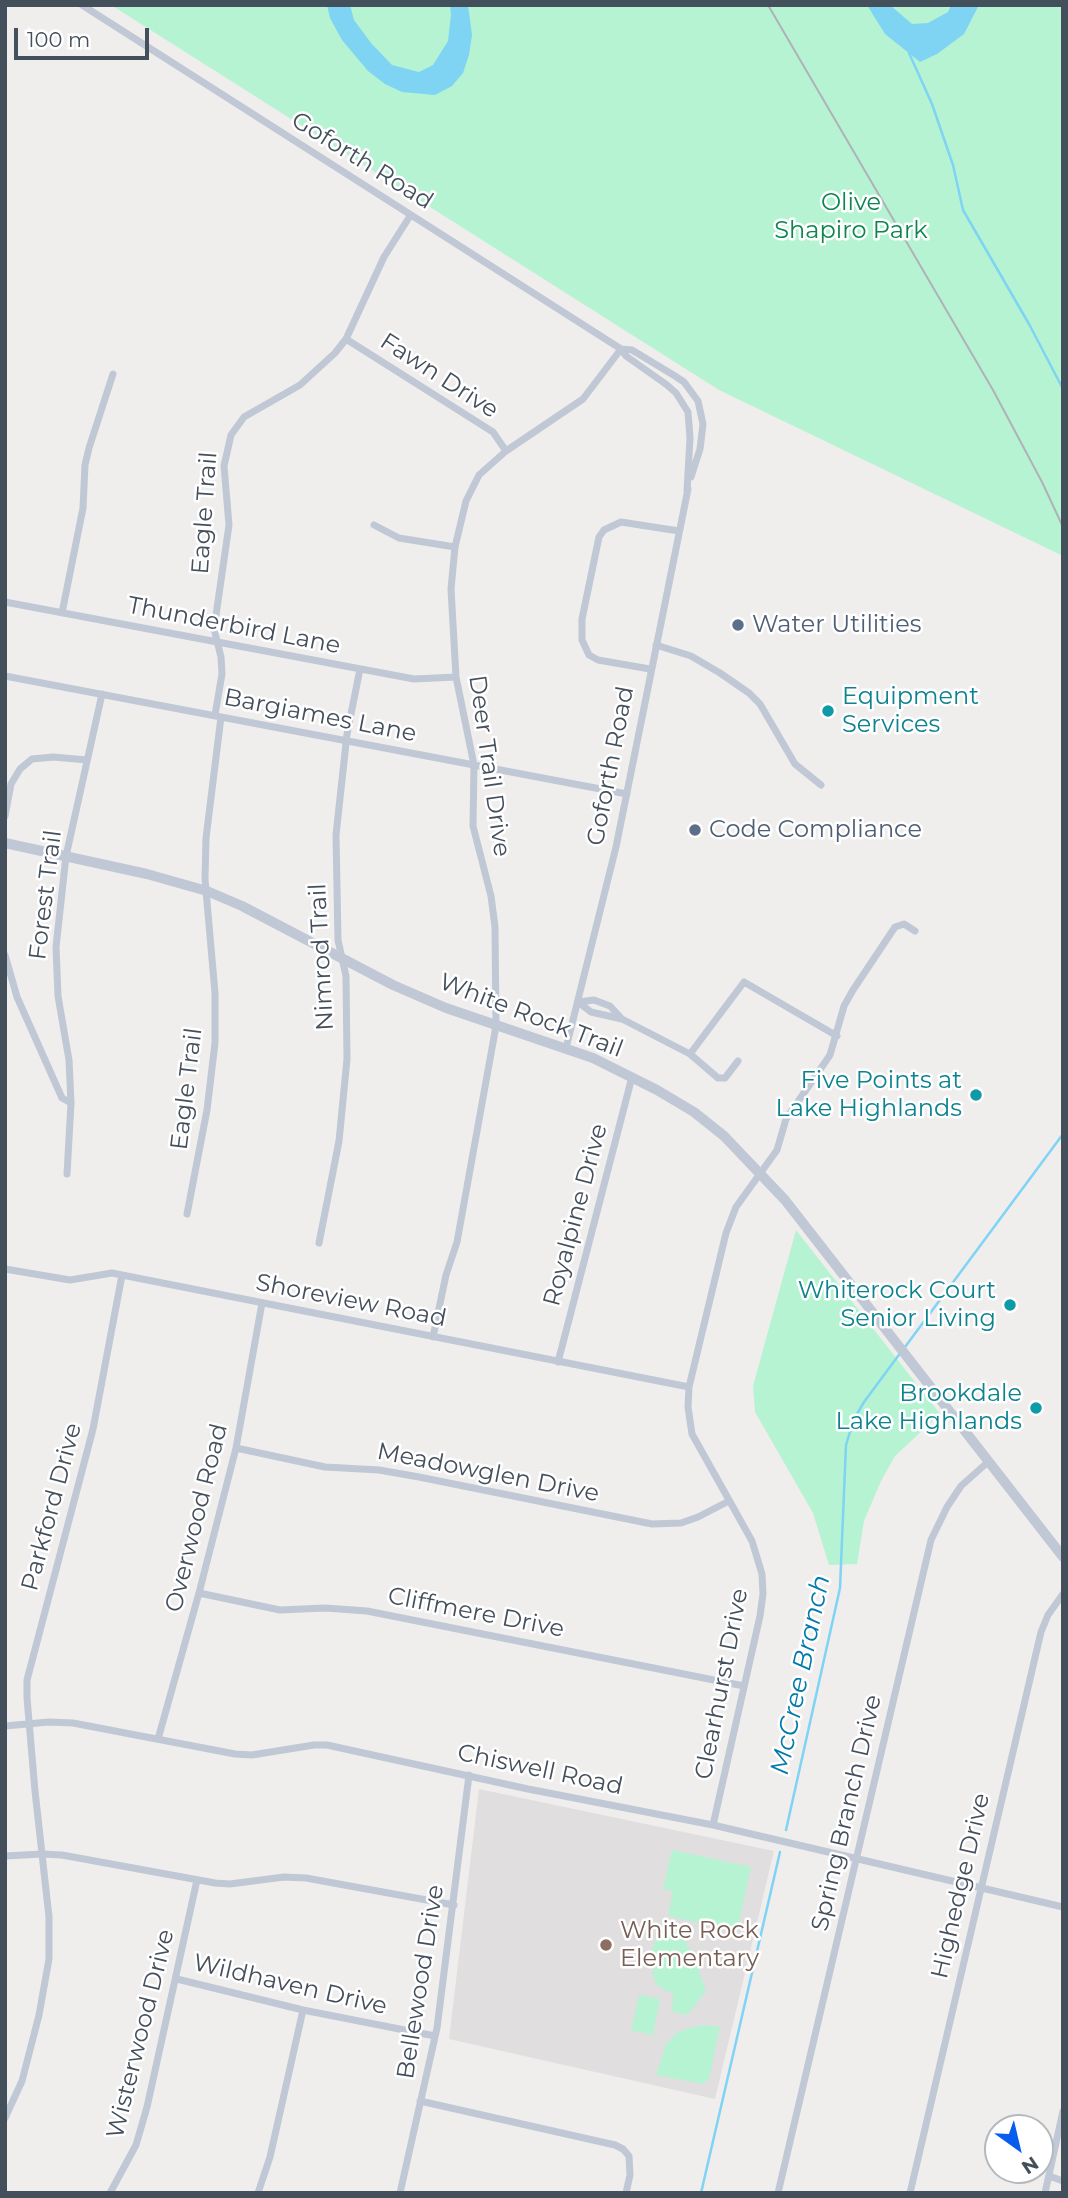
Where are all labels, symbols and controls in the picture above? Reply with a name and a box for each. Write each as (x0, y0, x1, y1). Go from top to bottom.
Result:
scale bar (18, 14, 152, 58)
text: 100 m (27, 27, 90, 52)
street label: Goforth Road (286, 106, 438, 216)
park label: Olive Shapiro Park (774, 189, 928, 245)
street label: Fawn Drive (375, 327, 503, 425)
street label: Eagle Trail (186, 451, 224, 575)
street label: Thunderbird Lane (125, 591, 343, 661)
place label: Water Utilities (752, 611, 922, 639)
marker: Water Utilities (730, 617, 746, 633)
street label: Deer Trail Drive (462, 673, 516, 859)
street label: Bargiames Lane (221, 683, 419, 749)
place label: Equipment Services (842, 683, 979, 739)
street label: Goforth Road (581, 684, 641, 848)
marker: Equipment Services (820, 703, 836, 719)
place label: Code Compliance (709, 816, 922, 844)
marker: Code Compliance (687, 822, 703, 838)
street label: Forest Trail (24, 828, 68, 962)
street label: Nimrod Trail (304, 883, 340, 1031)
street label: White Rock Trail (435, 968, 627, 1064)
street label: Eagle Trail (165, 1026, 209, 1152)
place label: Five Points at Lake Highlands (776, 1067, 962, 1123)
marker: Five Points at Lake Highlands (968, 1087, 984, 1103)
street label: Royalpine Drive (538, 1121, 614, 1309)
street label: Shoreview Road (253, 1268, 449, 1334)
place label: Whiterock Court Senior Living (798, 1277, 996, 1333)
marker: Whiterock Court Senior Living (1002, 1297, 1018, 1313)
place label: Brookdale Lake Highlands (836, 1380, 1022, 1436)
marker: Brookdale Lake Highlands (1028, 1400, 1044, 1416)
street label: Parkford Drive (16, 1420, 88, 1594)
street label: Overwood Road (160, 1421, 234, 1615)
street label: Meadowglen Drive (374, 1437, 602, 1509)
water label: McCree Branch (765, 1572, 837, 1778)
street label: Cliffmere Drive (385, 1582, 567, 1644)
street label: Clearhurst Drive (689, 1586, 755, 1782)
street label: Spring Branch Drive (806, 1692, 888, 1934)
street label: Chiswell Road (455, 1738, 625, 1802)
street label: Highedge Drive (926, 1790, 996, 1982)
street label: Bellewood Drive (391, 1883, 451, 2081)
place label: White Rock Elementary (620, 1917, 759, 1973)
street label: Wisterwood Drive (101, 1926, 181, 2142)
marker: White Rock Elementary (598, 1937, 614, 1953)
street label: Wildhaven Drive (190, 1949, 390, 2021)
north arrow (984, 2114, 1054, 2184)
text: N (1017, 2151, 1043, 2179)

